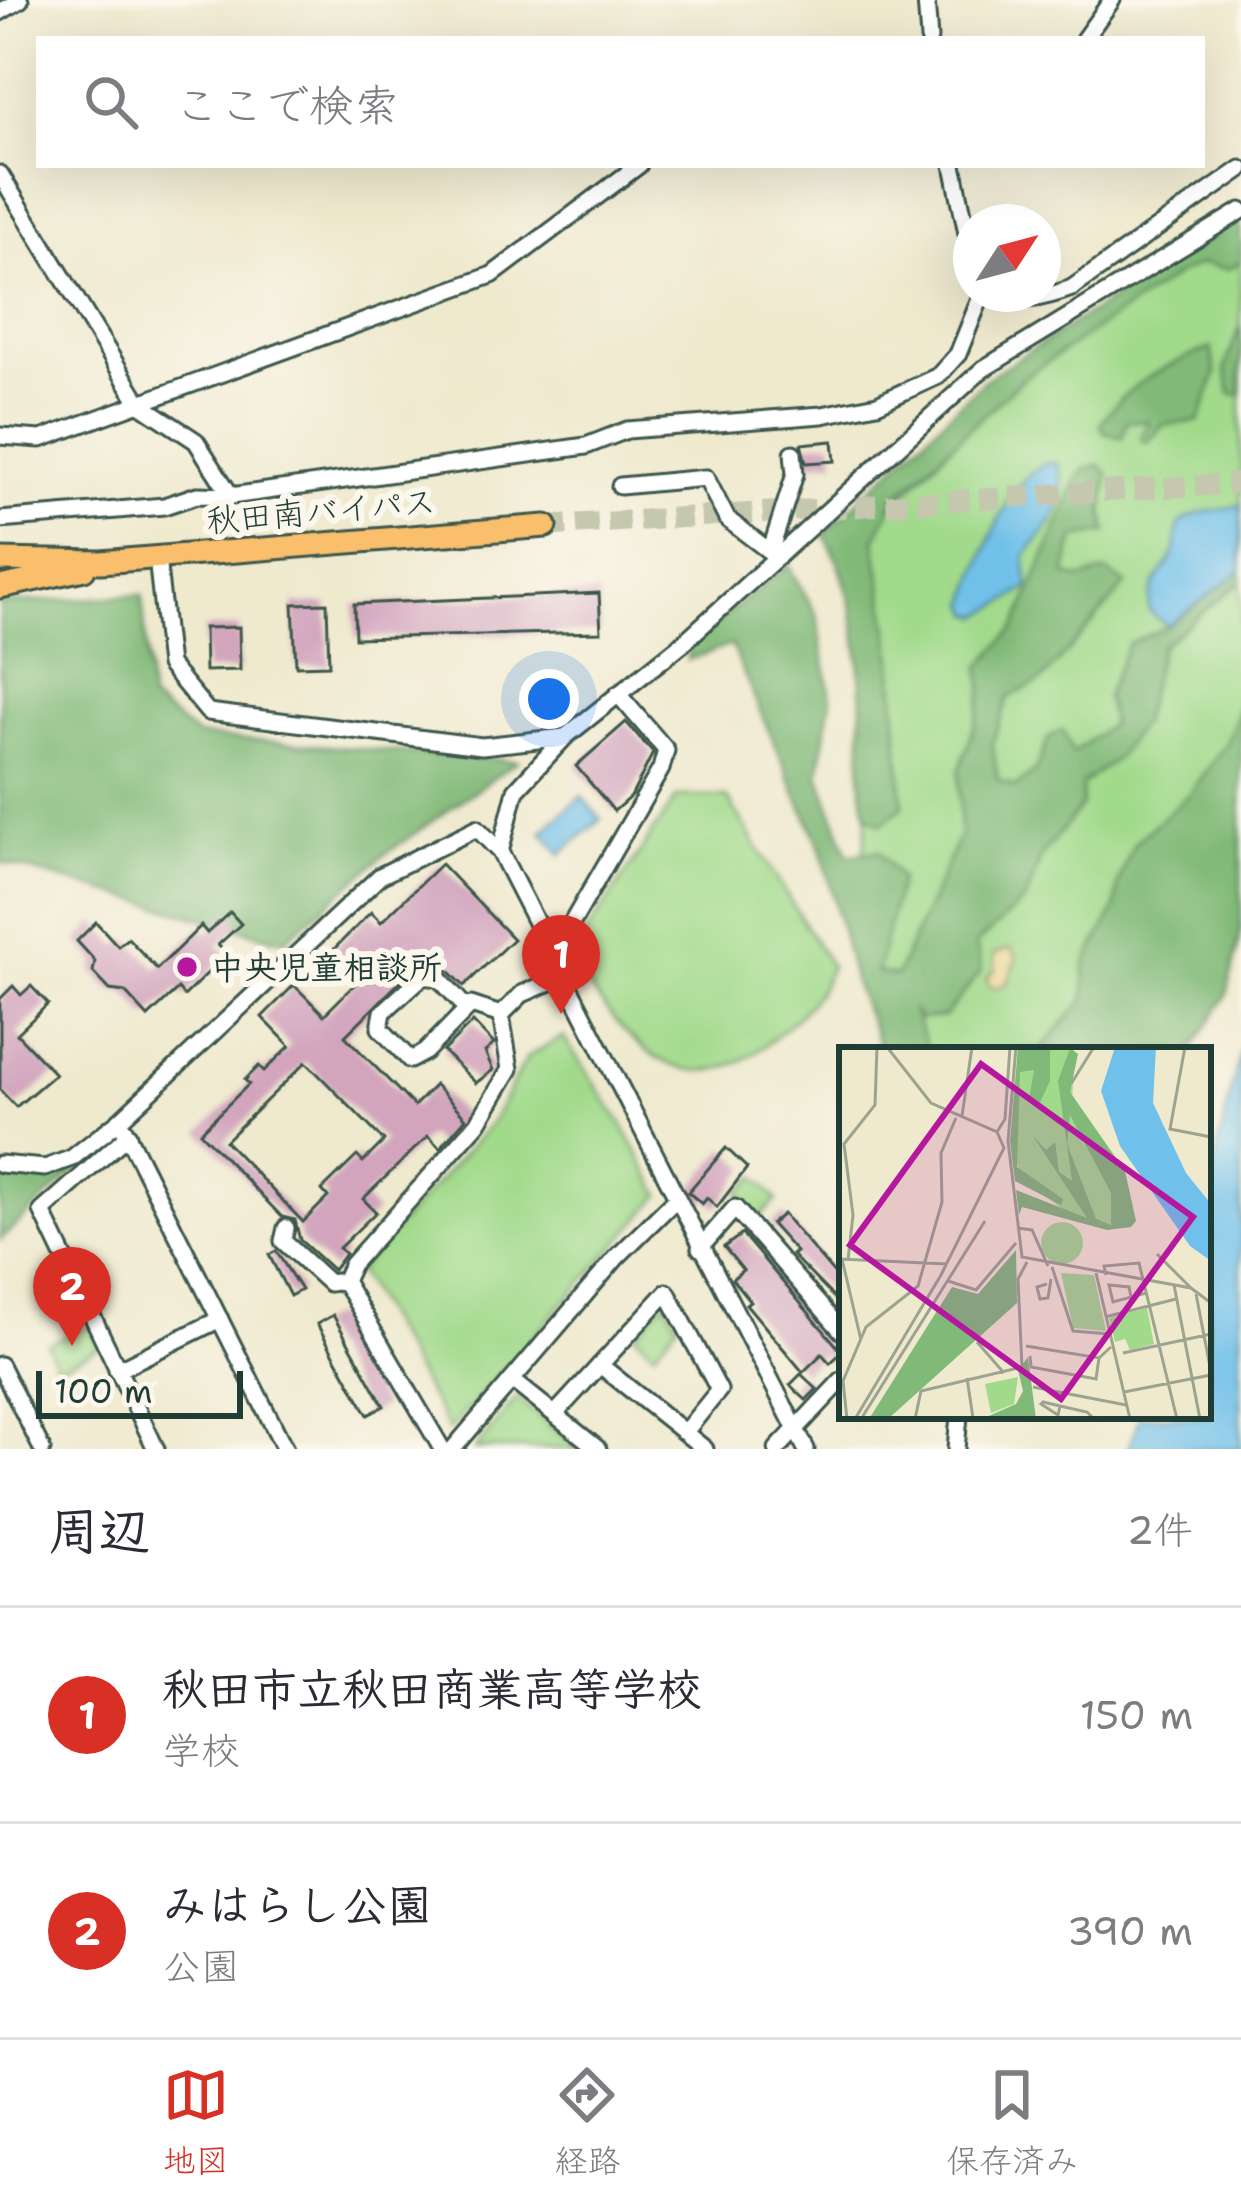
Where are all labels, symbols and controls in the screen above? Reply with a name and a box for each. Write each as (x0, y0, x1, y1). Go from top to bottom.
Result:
search box (36, 36, 1205, 168)
icon: search (78, 69, 144, 135)
text: ここで検索 (174, 75, 399, 135)
north arrow (953, 204, 1061, 312)
street label: 秋田南バイパス (204, 479, 438, 543)
your location (519, 669, 579, 729)
pin: 1 (522, 915, 600, 1014)
place label: 中央児童相談所 (211, 945, 442, 990)
marker: 中央児童相談所 (174, 954, 200, 980)
inset map (839, 1047, 1211, 1419)
pin: 2 (33, 1247, 111, 1346)
scale bar (36, 1365, 243, 1418)
text: 100 m (54, 1369, 153, 1414)
text: 周辺 (48, 1497, 150, 1565)
text: 2件 (1127, 1504, 1193, 1556)
text: 秋田市立秋田商業高等学校 (162, 1659, 702, 1719)
text: 1 (78, 1689, 96, 1741)
text: 150 m (1080, 1689, 1193, 1741)
text: 学校 (162, 1724, 240, 1776)
text: みはらし公園 (162, 1875, 432, 1935)
text: 2 (73, 1905, 101, 1957)
text: 390 m (1067, 1905, 1193, 1957)
text: 公園 (162, 1940, 240, 1992)
tab: 地図 (163, 2062, 229, 2183)
tab: 経路 (554, 2062, 620, 2183)
tab: 保存済み (946, 2062, 1078, 2183)

